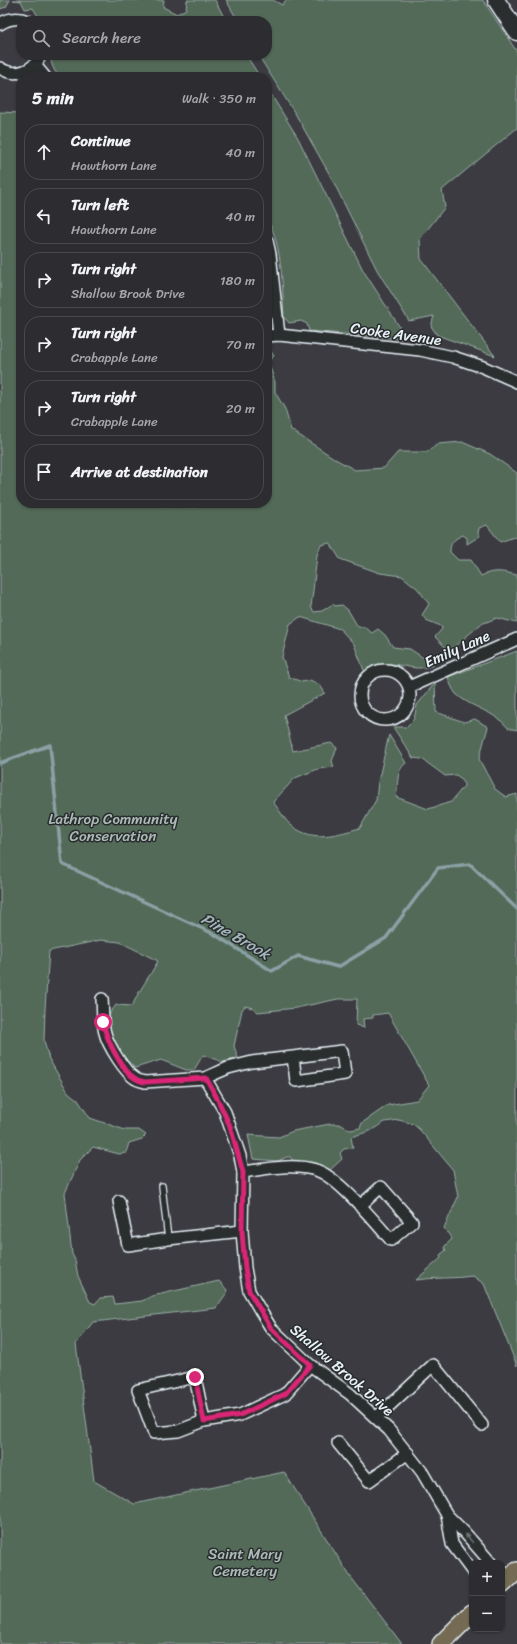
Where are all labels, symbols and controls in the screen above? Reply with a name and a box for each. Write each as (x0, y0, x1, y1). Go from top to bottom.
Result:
search box (16, 16, 272, 60)
text: Search here (62, 25, 141, 51)
icon: search (30, 27, 52, 49)
text: 5 min (32, 83, 74, 113)
text: Walk · 350 m (182, 87, 256, 110)
text: Continue (71, 128, 131, 154)
icon: ahead (33, 141, 55, 163)
text: 40 m (225, 141, 255, 164)
text: Hawthorn Lane (71, 154, 157, 177)
text: Turn left (71, 192, 129, 218)
icon: left (33, 205, 55, 227)
text: 40 m (225, 205, 255, 228)
text: Hawthorn Lane (71, 218, 157, 241)
text: Turn right (71, 256, 136, 282)
icon: right (33, 269, 55, 291)
text: 180 m (220, 269, 255, 292)
text: Shallow Brook Drive (71, 282, 185, 305)
street label: Cooke Avenue (349, 315, 443, 353)
text: Turn right (71, 320, 136, 346)
icon: right (33, 333, 55, 355)
text: 70 m (226, 333, 255, 356)
text: Crabapple Lane (71, 346, 158, 369)
text: Turn right (71, 384, 136, 410)
icon: right (33, 397, 55, 419)
text: 20 m (226, 397, 255, 420)
text: Crabapple Lane (71, 410, 158, 433)
text: Arrive at destination (71, 459, 208, 485)
icon: arrive (33, 461, 55, 483)
street label: Emily Lane (420, 623, 494, 675)
park label: Lathrop Community Conservation (49, 806, 178, 849)
water label: Pine Brook (196, 904, 278, 968)
route start (94, 1013, 112, 1031)
street label: Shallow Brook Drive (284, 1317, 400, 1423)
route end (186, 1368, 204, 1386)
one-way arrow (465, 1533, 474, 1544)
park label: Saint Mary Cemetery (208, 1541, 282, 1584)
map controls (469, 1560, 505, 1632)
button: + (469, 1560, 505, 1596)
button: − (469, 1596, 505, 1632)

